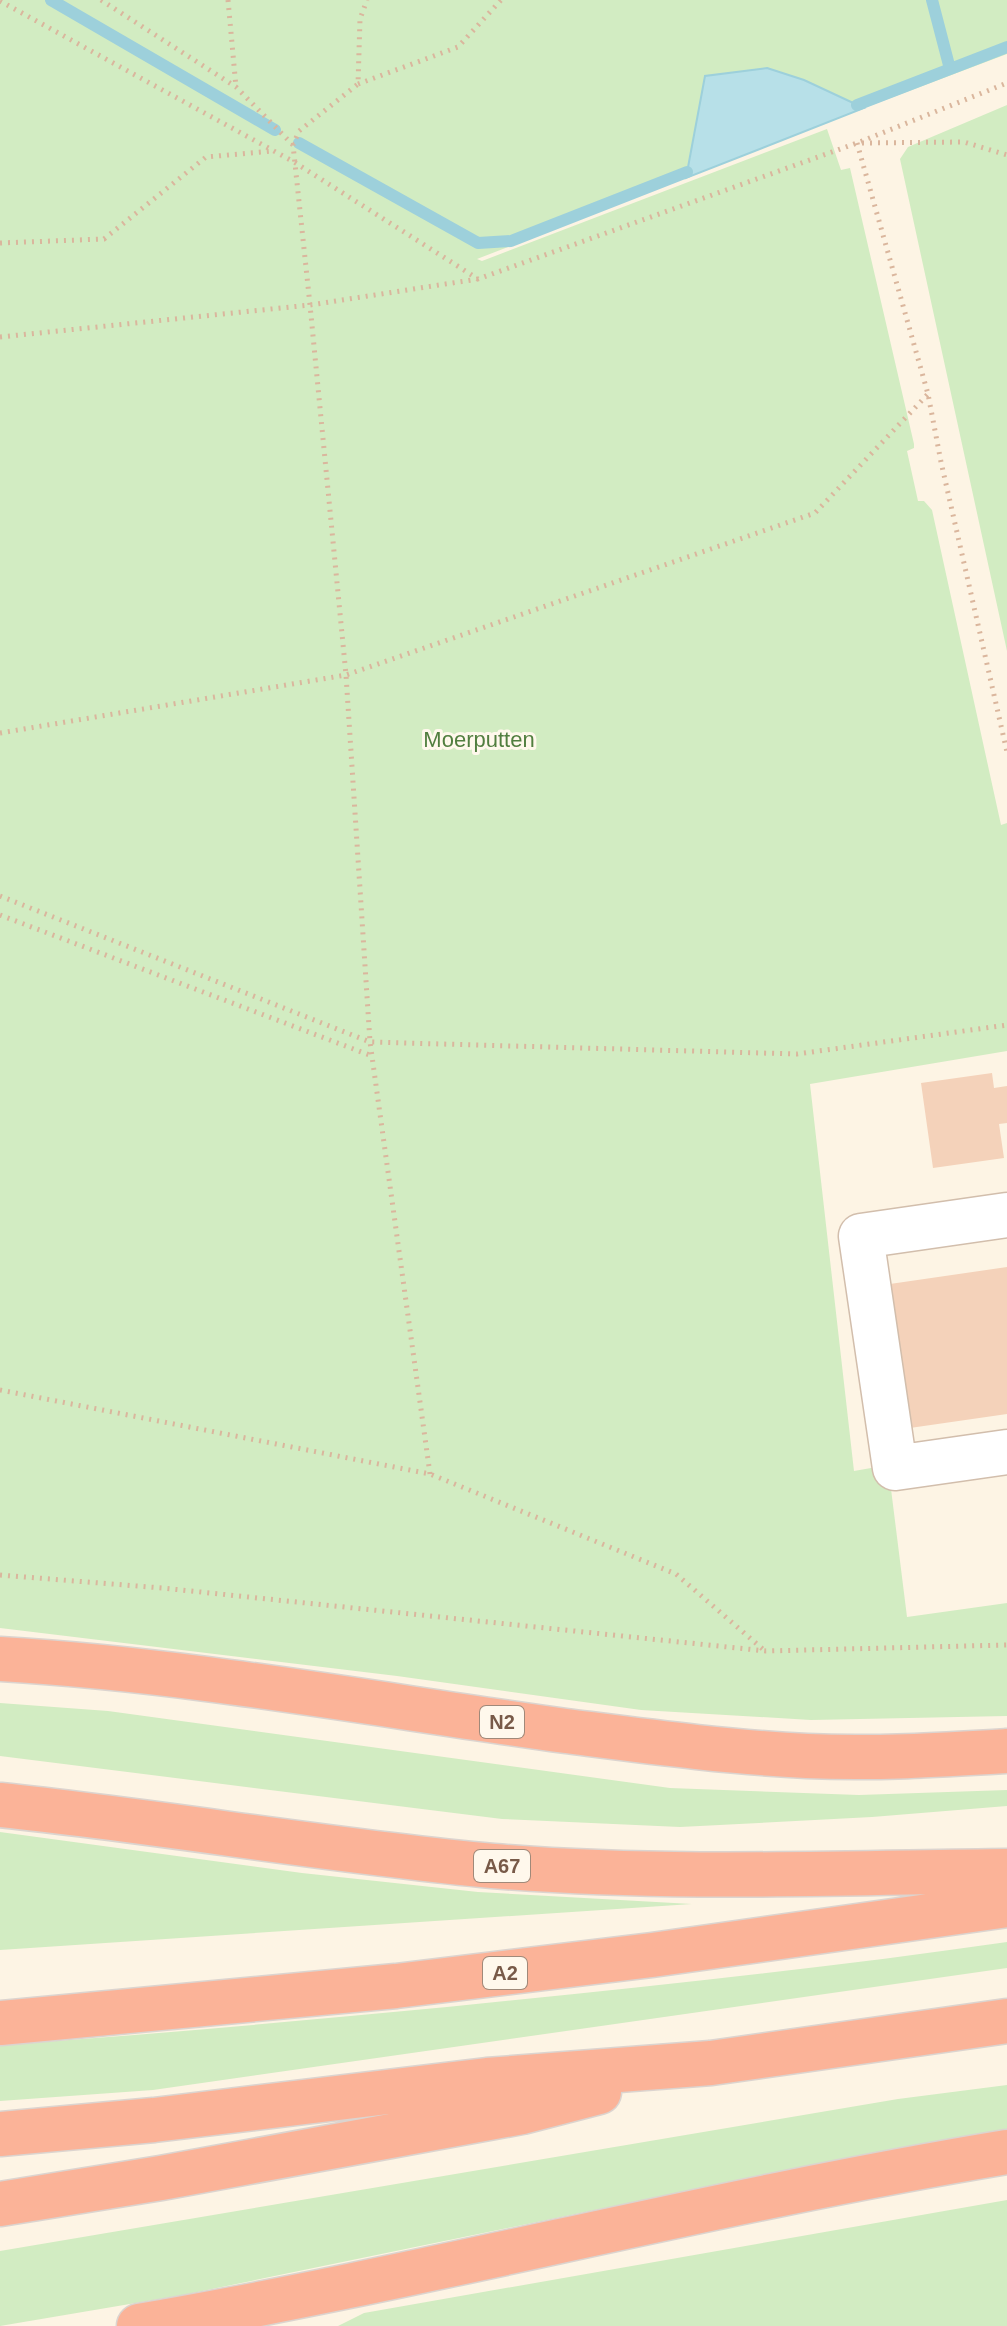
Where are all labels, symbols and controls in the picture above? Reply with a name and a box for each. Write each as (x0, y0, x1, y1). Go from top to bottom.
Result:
park label: Moerputten (423, 727, 535, 752)
road number: N2 (480, 1706, 524, 1738)
road number: A67 (474, 1850, 530, 1882)
road number: A2 (483, 1957, 527, 1989)

